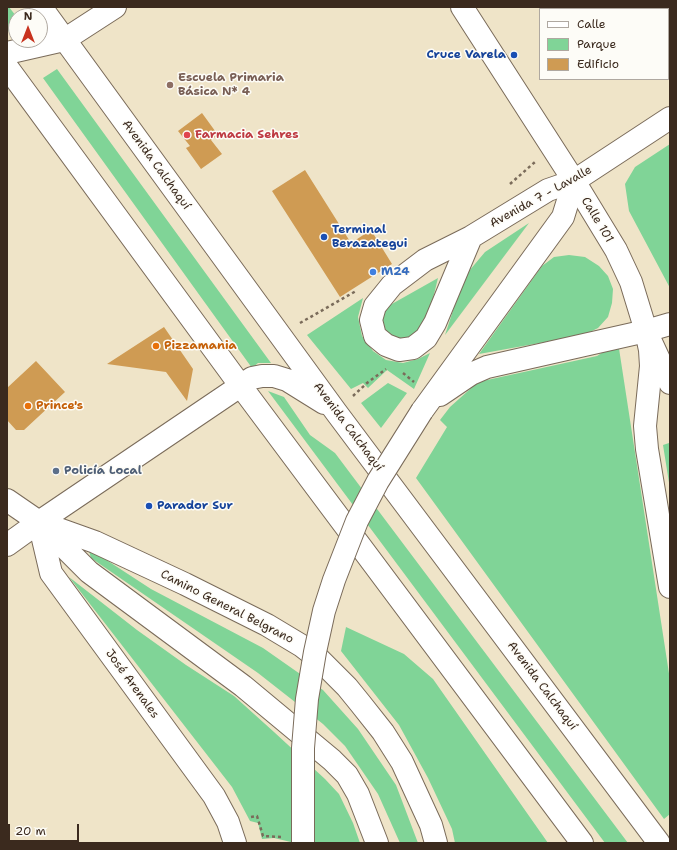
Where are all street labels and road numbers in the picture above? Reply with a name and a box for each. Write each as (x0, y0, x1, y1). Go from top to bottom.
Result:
street label: Avenida Calchaquí (119, 117, 193, 213)
street label: Avenida 7 - Lavalle (487, 163, 595, 231)
street label: Calle 101 (578, 195, 616, 245)
street label: Avenida Calchaquí (310, 380, 386, 474)
street label: Camino General Belgrano (158, 567, 296, 647)
street label: Avenida Calchaquí (504, 639, 580, 733)
street label: José Arenales (102, 647, 162, 721)

